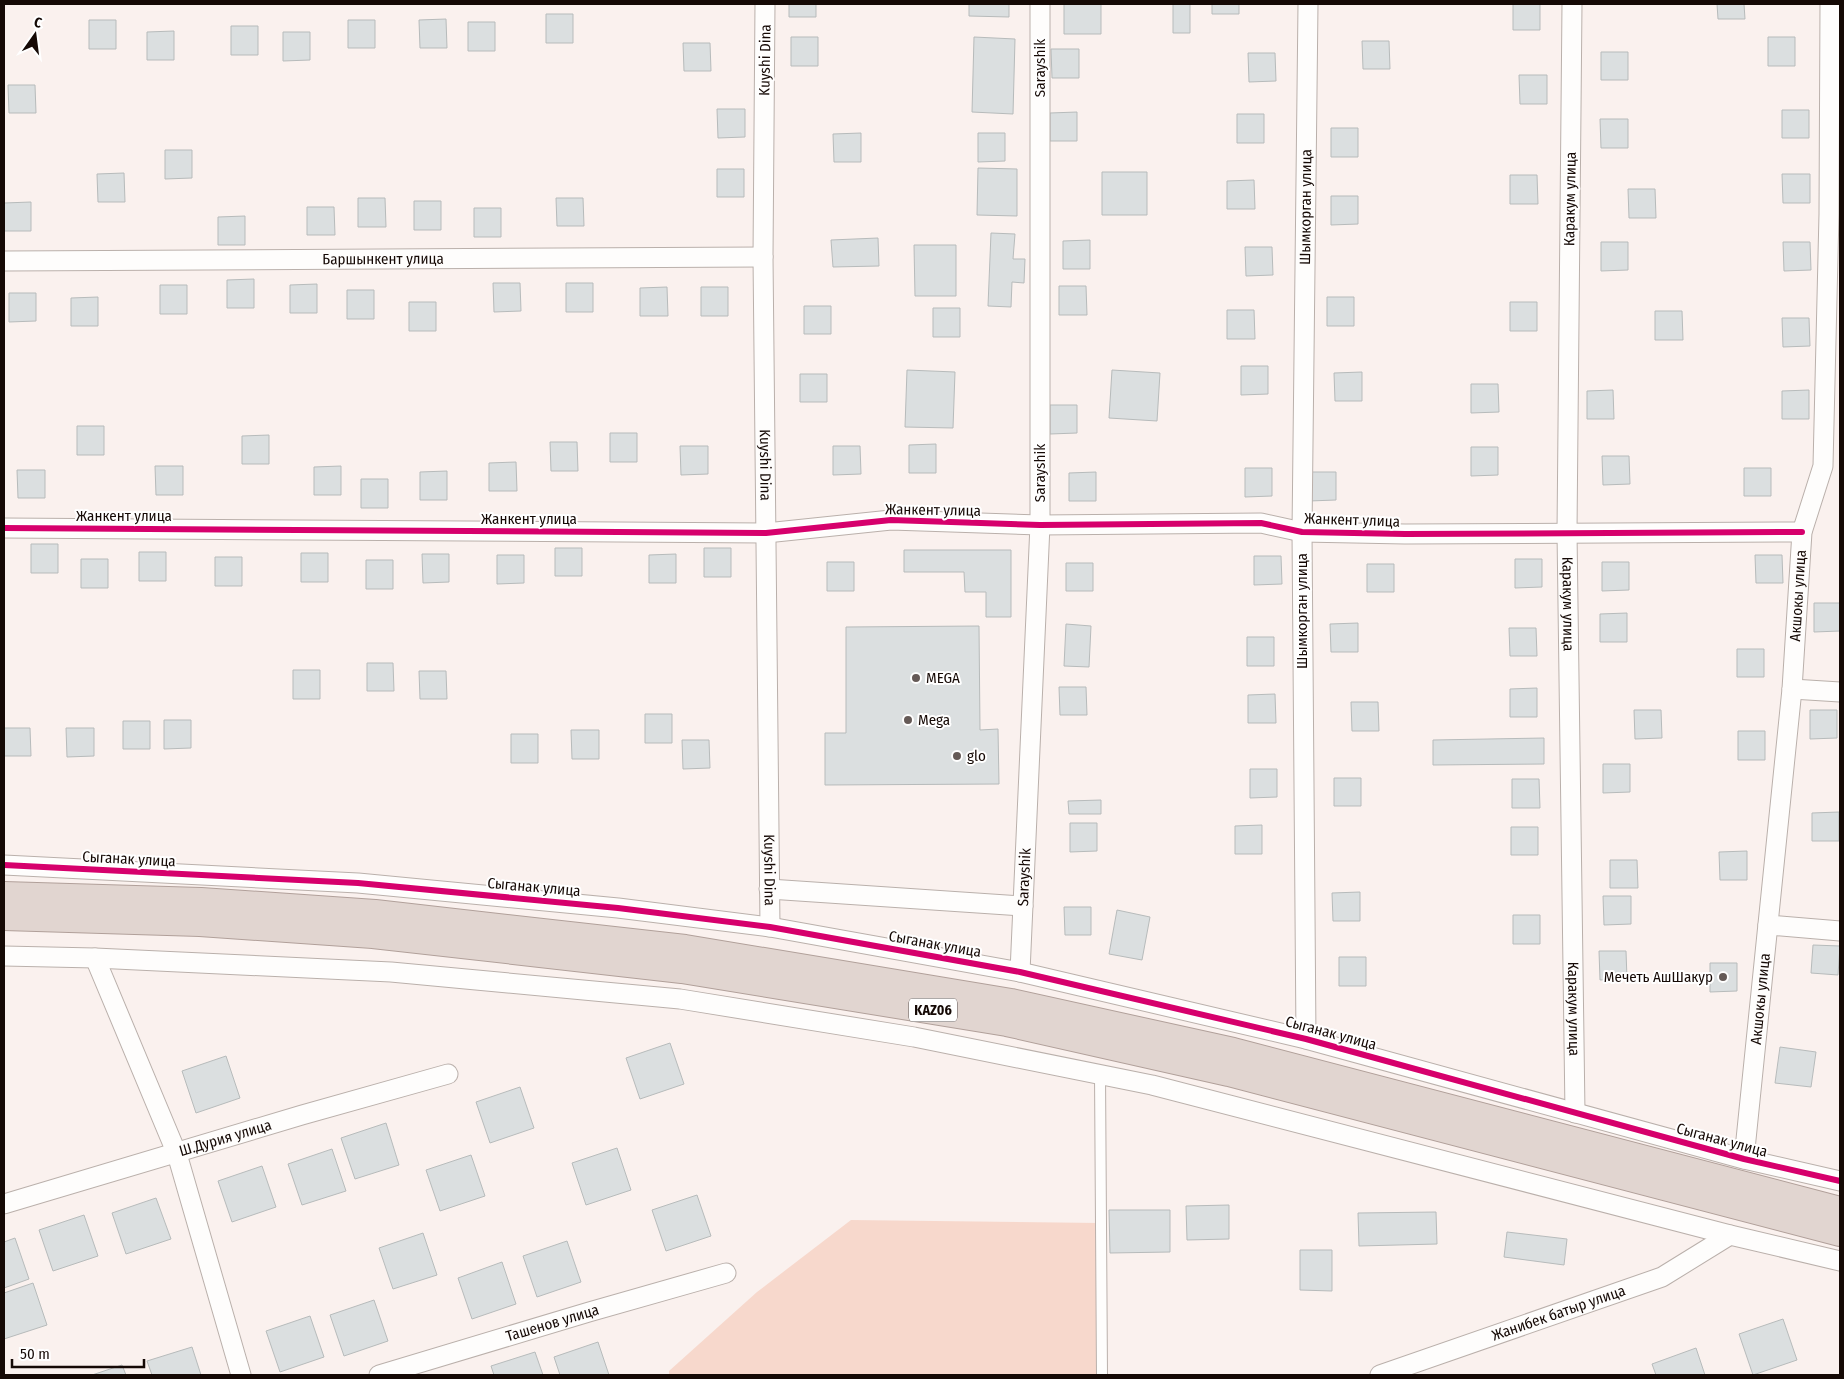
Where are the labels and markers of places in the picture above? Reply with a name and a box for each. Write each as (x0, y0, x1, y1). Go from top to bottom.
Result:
place label: MEGA (926, 669, 960, 687)
marker: MEGA (910, 672, 922, 684)
place label: Mega (918, 711, 950, 729)
marker: Mega (902, 714, 914, 726)
place label: glo (967, 747, 986, 765)
marker: glo (951, 750, 963, 762)
place label: Мечеть АшШакур (1604, 968, 1713, 986)
marker: Мечеть АшШакур (1717, 971, 1729, 983)

